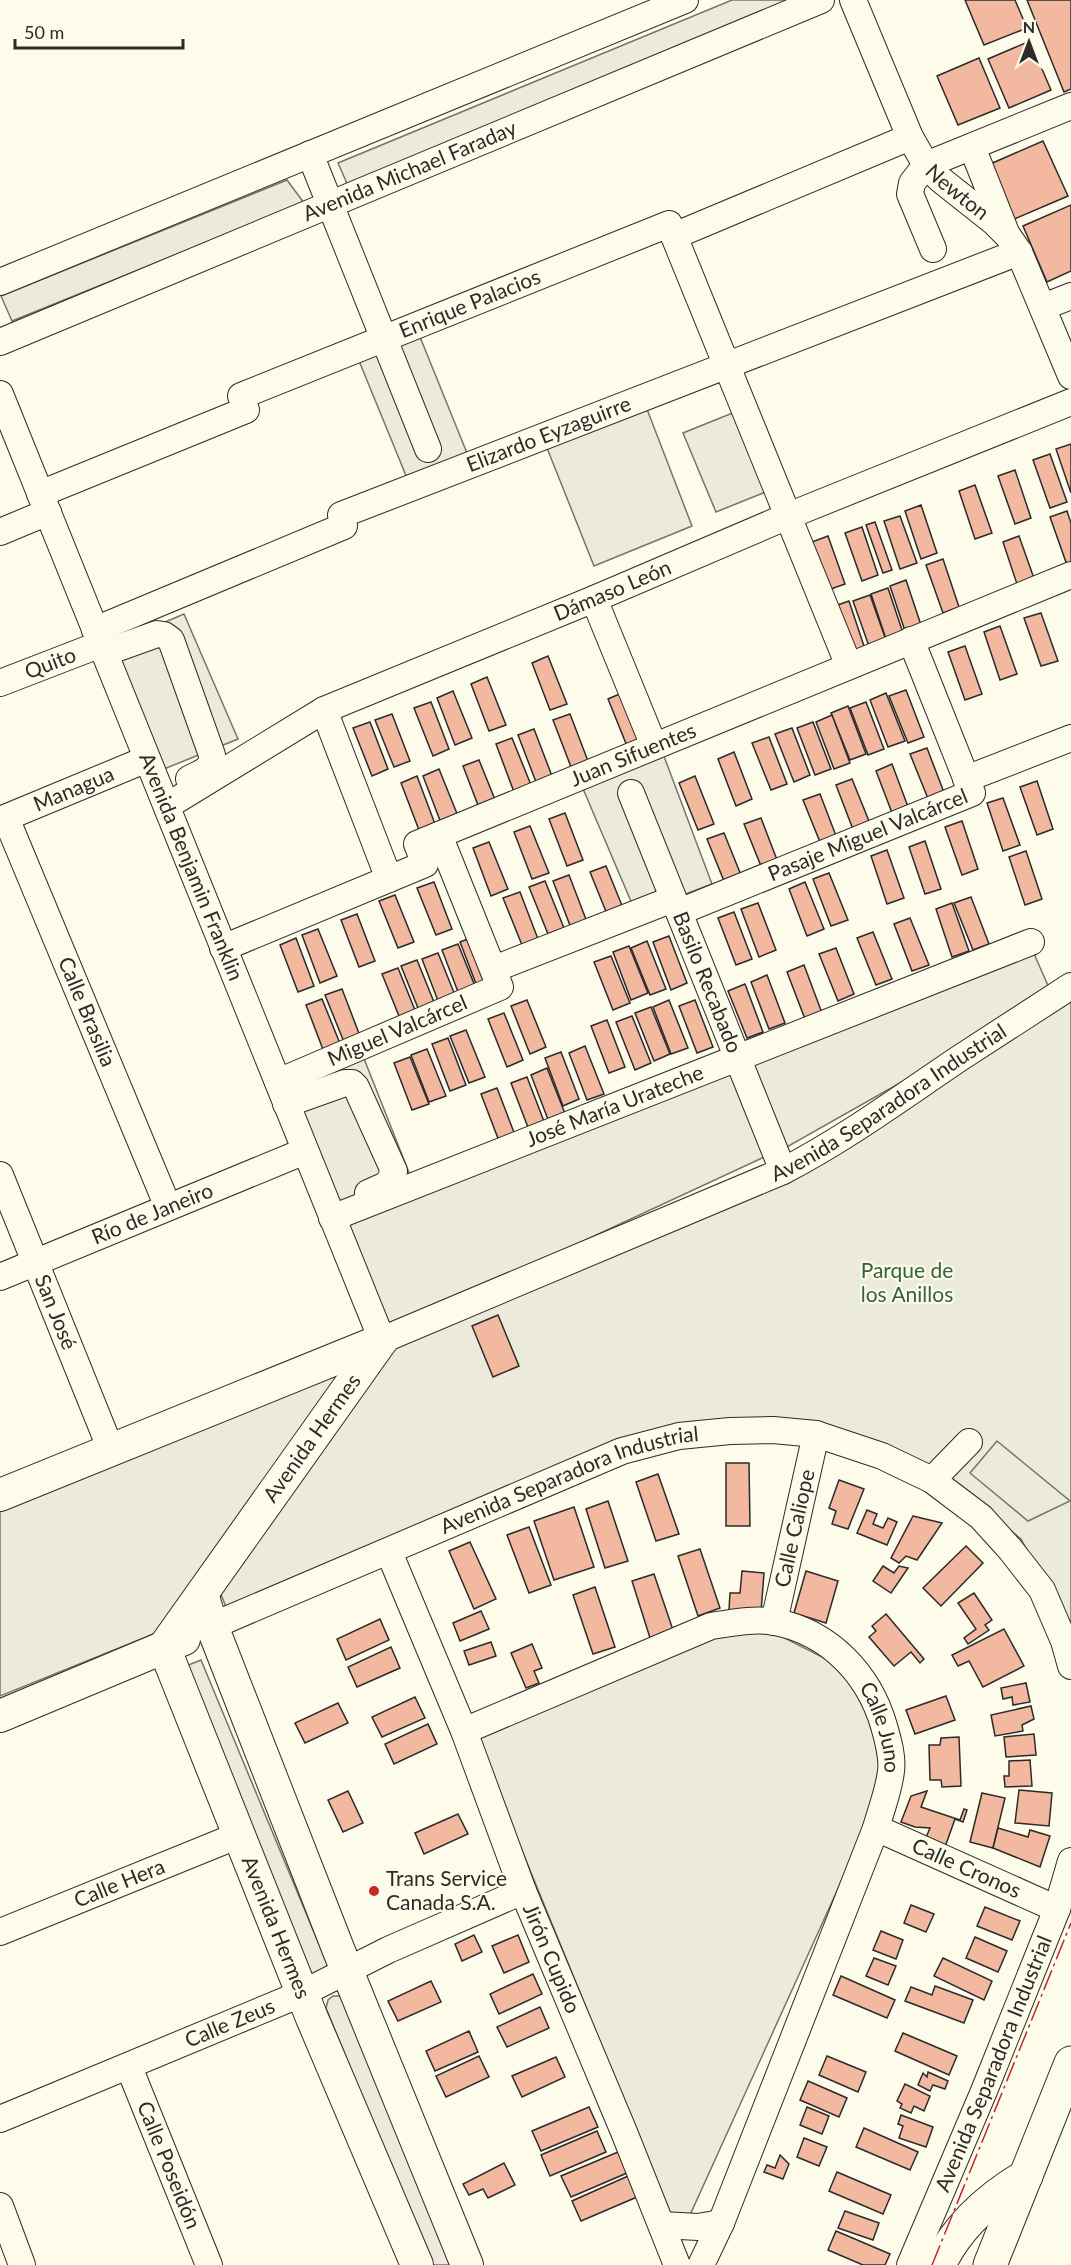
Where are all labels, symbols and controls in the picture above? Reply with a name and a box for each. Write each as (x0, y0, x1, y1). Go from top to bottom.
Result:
scale bar (15, 12, 183, 50)
north arrow (999, 12, 1059, 72)
text: N (1023, 17, 1035, 36)
text: 50 m (24, 21, 64, 43)
street label: Avenida Michael Faraday (299, 114, 520, 225)
street label: Newton (921, 158, 995, 224)
street label: Enrique Palacios (395, 263, 544, 342)
street label: Elizardo Eyzaguirre (462, 390, 634, 476)
street label: Dámaso León (549, 554, 674, 625)
street label: Quito (21, 641, 79, 683)
street label: Juan Sifuentes (566, 717, 699, 791)
street label: Avenida Benjamin Franklin (135, 749, 250, 984)
street label: Managua (29, 760, 117, 816)
street label: Pasaje Miguel Valcárcel (764, 782, 971, 886)
street label: Basilo Recabado (669, 907, 748, 1056)
street label: Calle Brasilia (54, 953, 122, 1070)
street label: Miguel Valcárcel (323, 989, 471, 1070)
street label: Avenida Separadora Industrial (767, 1018, 1010, 1186)
street label: José María Urateche (522, 1059, 706, 1151)
street label: Río de Janeiro (88, 1176, 216, 1249)
park label: Parque de los Anillos (861, 1257, 953, 1306)
street label: San José (30, 1270, 83, 1353)
street label: Avenida Hermes (257, 1368, 365, 1506)
street label: Avenida Separadora Industrial (436, 1420, 700, 1538)
street label: Calle Caliope (768, 1467, 819, 1589)
street label: Calle Juno (855, 1677, 906, 1774)
street label: Calle Cronos (909, 1832, 1025, 1902)
street label: Avenida Hermes (238, 1852, 317, 2002)
street label: Calle Hera (70, 1853, 168, 1912)
place label: Trans Service Canada S.A. (386, 1865, 507, 1914)
marker: Trans Service Canada S.A. (367, 1884, 381, 1898)
street label: Jirón Cupido (519, 1900, 587, 2017)
street label: Avenida Separadora Industrial (929, 1931, 1056, 2195)
street label: Calle Zeus (181, 1992, 278, 2052)
street label: Calle Poseidón (133, 2097, 207, 2232)

